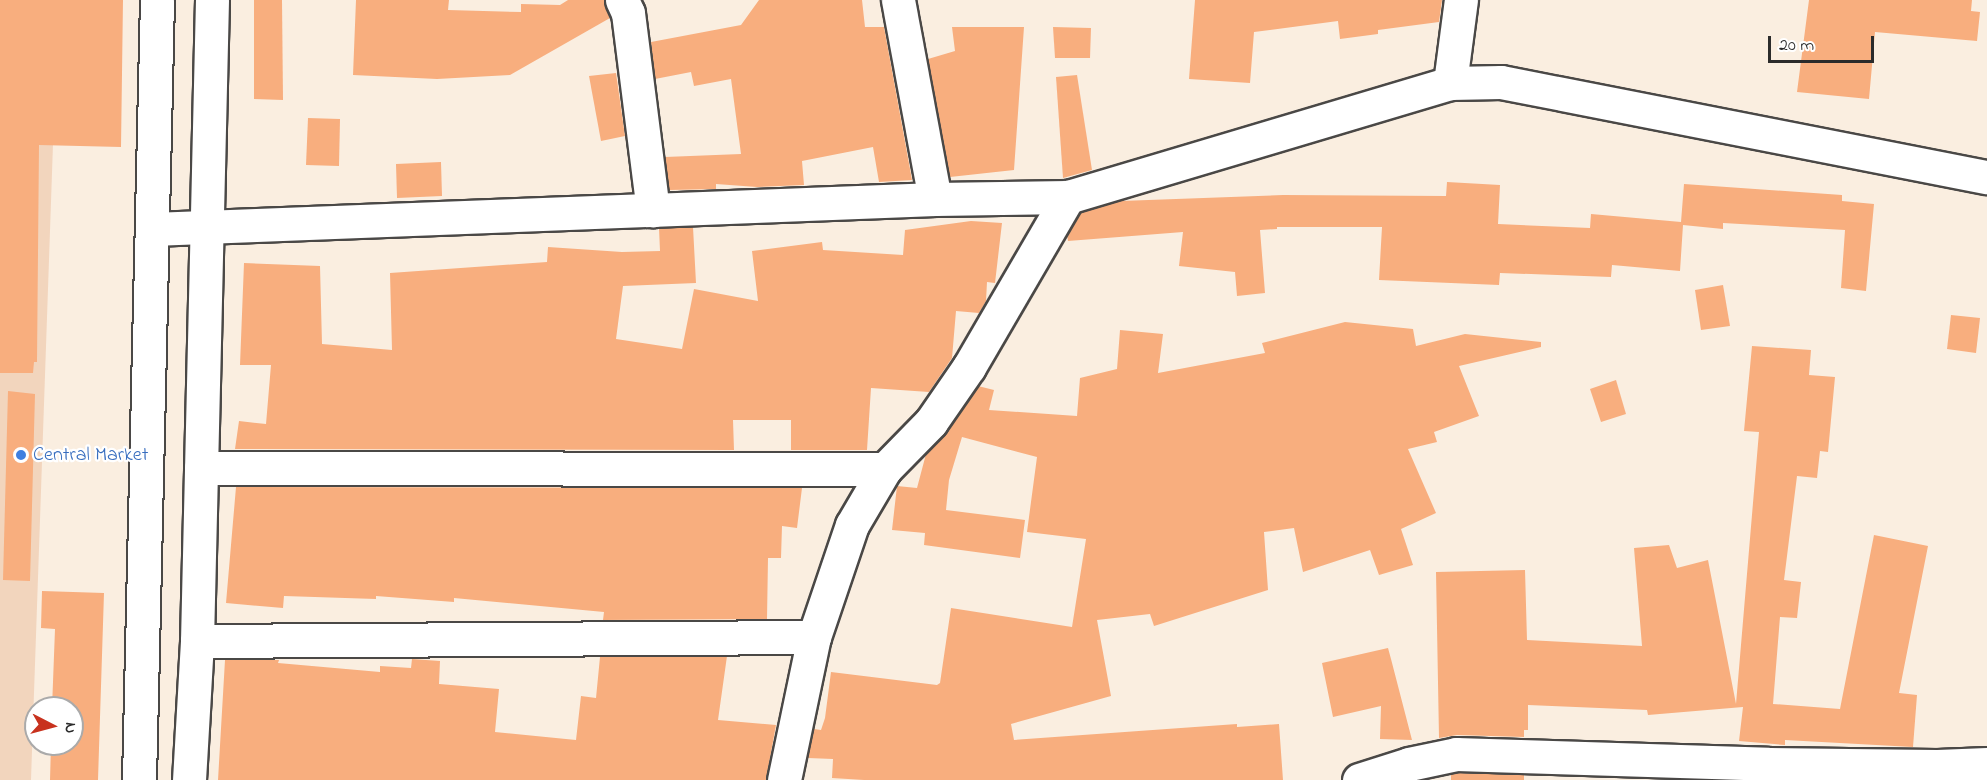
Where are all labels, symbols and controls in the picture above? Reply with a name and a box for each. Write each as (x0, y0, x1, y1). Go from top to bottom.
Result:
scale bar (1771, 24, 1878, 62)
text: 20 m (1779, 33, 1814, 59)
place label: Central Market (33, 443, 148, 467)
marker: Central Market (14, 448, 28, 462)
north arrow (24, 696, 84, 756)
text: N (57, 721, 82, 734)

